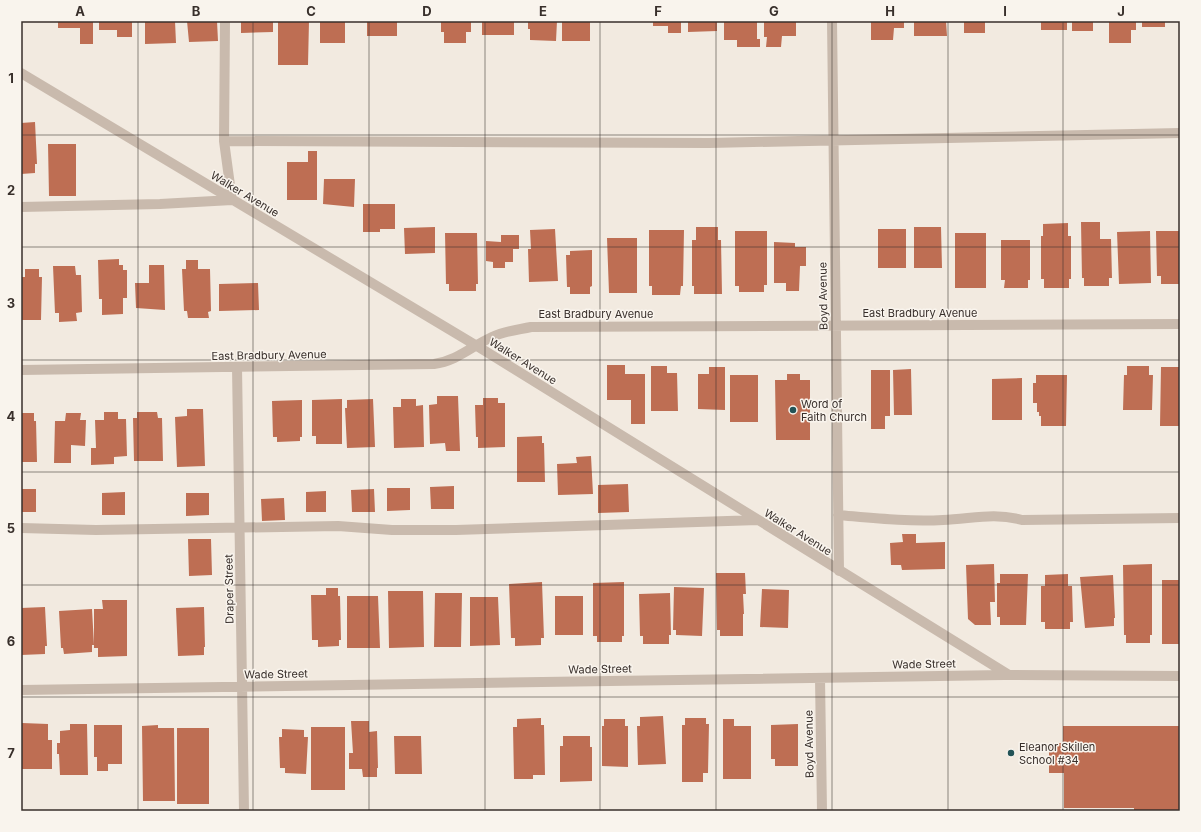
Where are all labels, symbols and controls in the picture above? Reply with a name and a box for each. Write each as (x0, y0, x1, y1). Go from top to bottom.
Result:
text: A (75, 3, 85, 19)
text: B (192, 3, 201, 19)
text: C (306, 3, 316, 19)
text: D (422, 3, 432, 19)
text: E (539, 3, 547, 19)
text: F (654, 3, 662, 19)
text: G (769, 3, 779, 19)
text: H (885, 3, 895, 19)
text: I (1003, 3, 1007, 19)
text: J (1117, 3, 1125, 19)
text: 1 (8, 70, 14, 86)
street label: Walker Avenue (208, 168, 282, 220)
text: 2 (7, 182, 15, 198)
street label: Boyd Avenue (815, 262, 831, 330)
text: 3 (7, 295, 15, 311)
street label: East Bradbury Avenue (862, 306, 978, 320)
street label: East Bradbury Avenue (538, 307, 654, 321)
street label: Walker Avenue (487, 335, 559, 387)
street label: East Bradbury Avenue (211, 347, 327, 363)
place label: Word of Faith Church (801, 397, 867, 424)
marker: Word of Faith Church (788, 405, 798, 415)
text: 4 (7, 408, 16, 424)
street label: Walker Avenue (762, 506, 834, 558)
text: 5 (7, 520, 15, 536)
street label: Draper Street (221, 554, 237, 624)
text: 6 (7, 633, 15, 649)
street label: Wade Street (892, 656, 956, 672)
street label: Wade Street (568, 661, 632, 677)
street label: Wade Street (244, 666, 308, 682)
street label: Boyd Avenue (801, 710, 817, 778)
place label: Eleanor Skillen School #34 (1019, 740, 1095, 767)
text: 7 (7, 745, 15, 761)
marker: Eleanor Skillen School #34 (1006, 748, 1016, 758)

